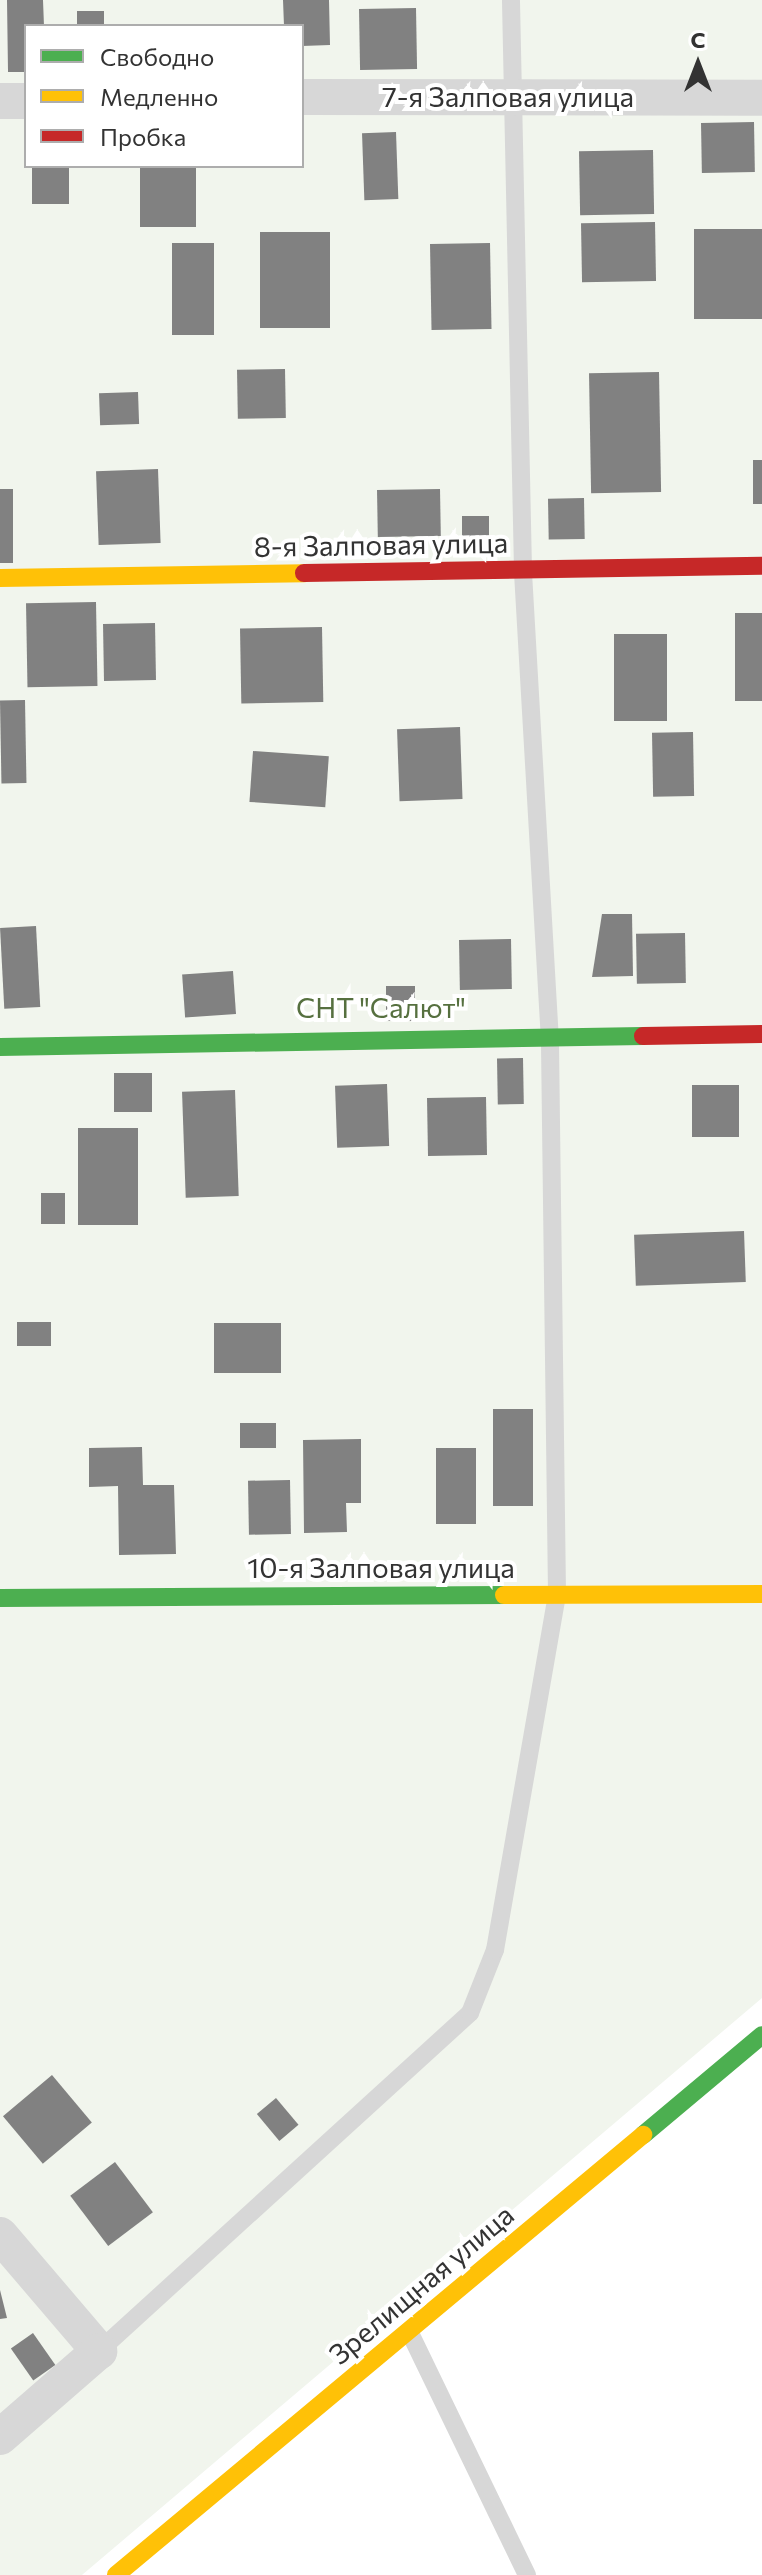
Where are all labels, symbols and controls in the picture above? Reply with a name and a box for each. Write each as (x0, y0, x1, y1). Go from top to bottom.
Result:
legend (24, 24, 304, 168)
north arrow (658, 24, 738, 104)
text: С (690, 26, 706, 53)
text: Свободно (100, 42, 214, 71)
street label: 7-я Залповая улица (382, 79, 634, 113)
text: Медленно (100, 82, 218, 111)
text: Пробка (100, 122, 186, 151)
street label: 8-я Залповая улица (254, 525, 508, 563)
park label: СНТ "Салют" (296, 990, 466, 1024)
street label: 10-я Залповая улица (247, 1550, 515, 1584)
street label: Зрелищная улица (322, 2197, 520, 2371)

